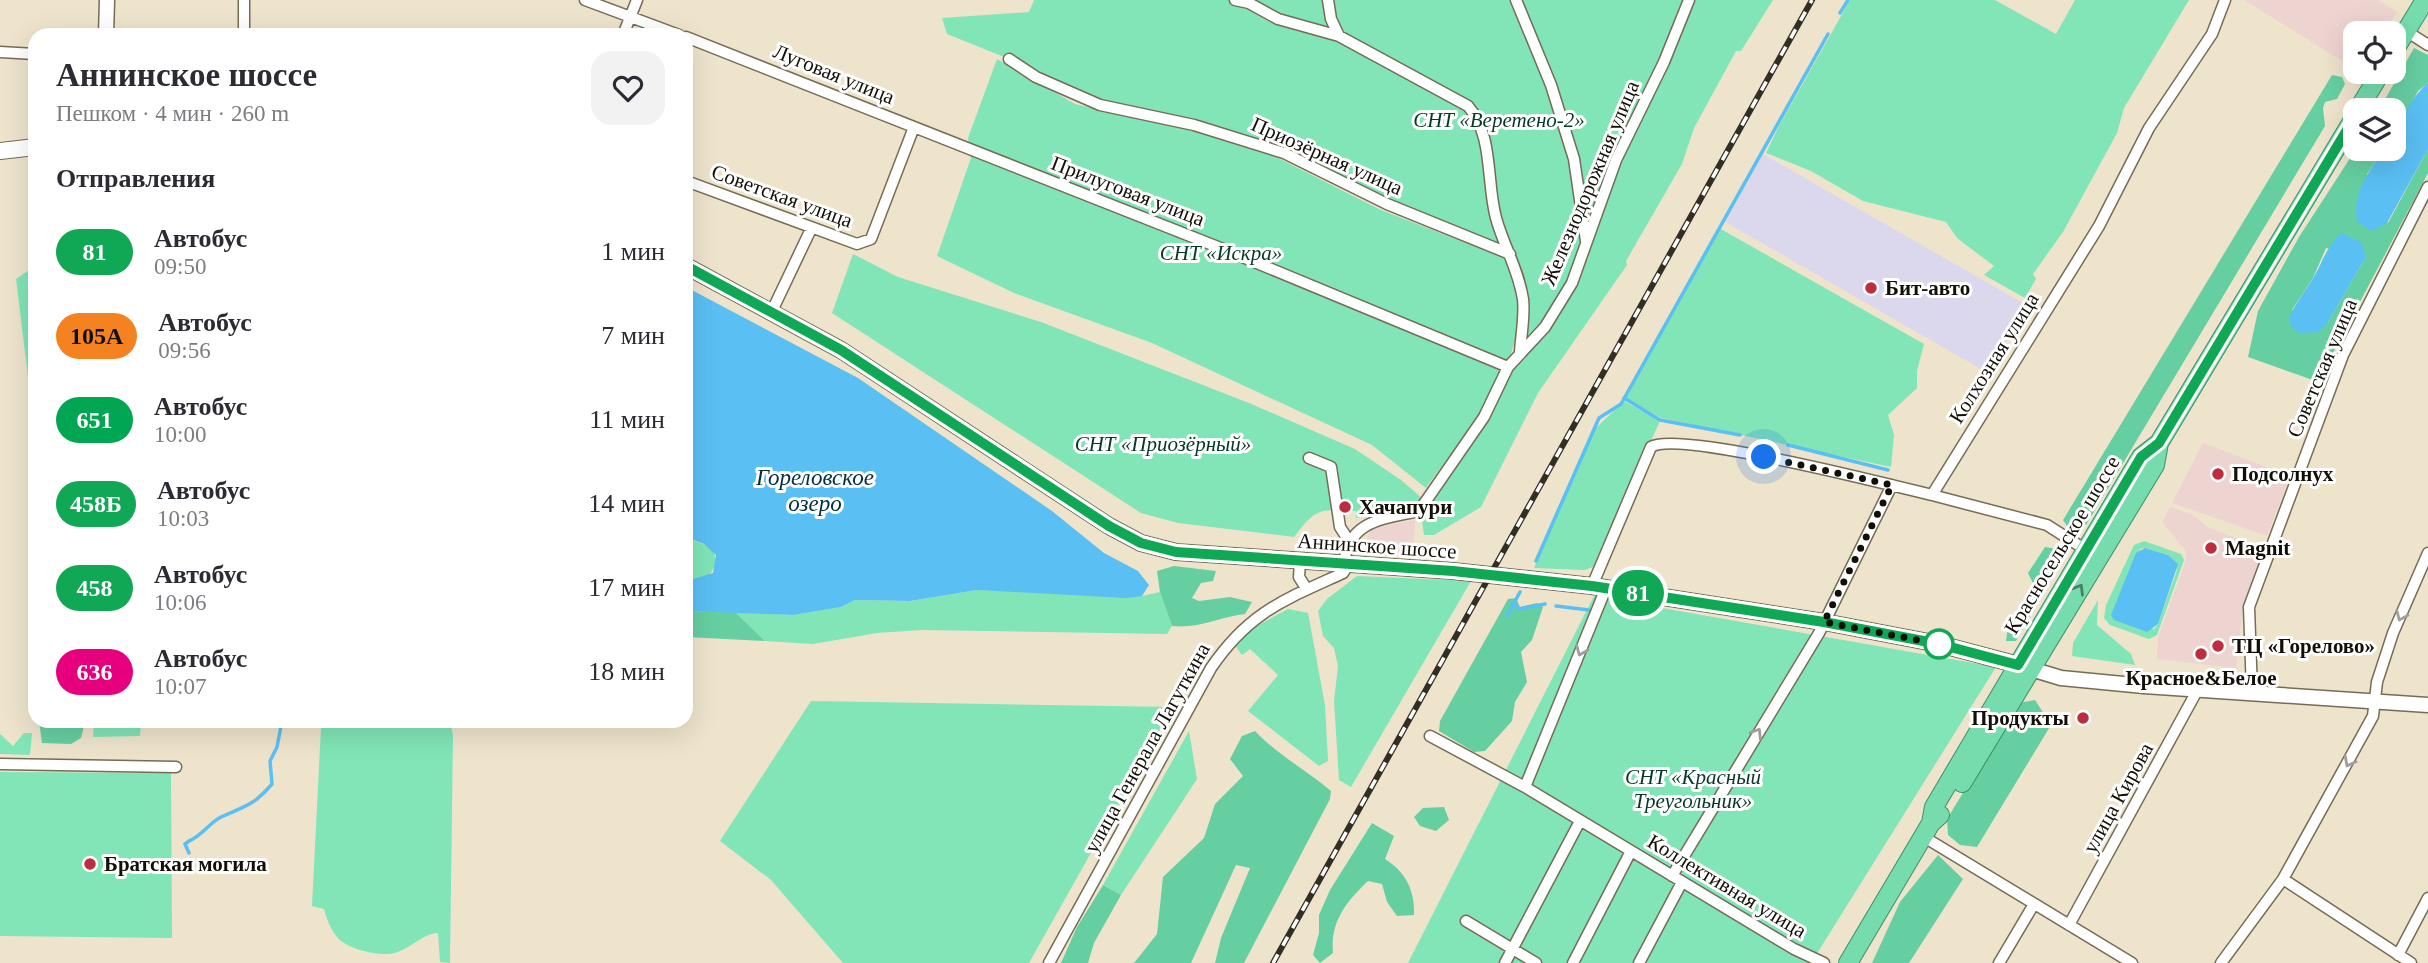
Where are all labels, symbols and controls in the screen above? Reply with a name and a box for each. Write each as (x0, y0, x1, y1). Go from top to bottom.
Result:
map controls (2343, 21, 2406, 161)
button: locate (2343, 21, 2406, 84)
street label: Луговая улица (770, 39, 899, 109)
button: heart (591, 51, 665, 125)
text: Аннинское шоссе (56, 57, 317, 93)
street label: Железнодорожная улица (1536, 76, 1644, 289)
button: layers (2343, 98, 2406, 161)
text: Пешком · 4 мин · 260 m (56, 101, 289, 126)
park label: СНТ «Веретено-2» (1413, 108, 1585, 132)
street label: Приозёрная улица (1248, 112, 1407, 200)
street label: Прилуговая улица (1048, 151, 1209, 232)
street label: Советская улица (708, 159, 856, 233)
text: Отправления (56, 164, 215, 193)
text: Автобус (154, 224, 247, 253)
text: 1 мин (601, 237, 665, 266)
text: 81 (83, 239, 107, 265)
park label: СНТ «Искра» (1160, 241, 1282, 265)
text: 09:50 (154, 254, 206, 279)
place label: Бит-авто (1885, 276, 1970, 300)
marker: Бит-авто (1863, 280, 1879, 296)
street label: Колхозная улица (1944, 288, 2044, 428)
street label: Советская улица (2282, 294, 2362, 441)
text: Автобус (158, 308, 252, 337)
text: 7 мин (601, 321, 665, 350)
text: 105А (70, 323, 123, 349)
text: 09:56 (158, 338, 211, 363)
text: Автобус (154, 392, 247, 421)
text: 11 мин (589, 405, 665, 434)
text: 651 (77, 407, 113, 433)
text: 10:00 (154, 422, 206, 447)
park label: СНТ «Приозёрный» (1075, 432, 1251, 456)
your location (1746, 439, 1781, 474)
street label: Красносельское шоссе (1999, 452, 2125, 638)
place label: Подсолнух (2232, 462, 2334, 486)
water label: Гореловское озеро (755, 465, 874, 516)
marker: Подсолнух (2210, 466, 2226, 482)
text: Автобус (157, 476, 250, 505)
text: 14 мин (588, 489, 665, 518)
text: 458Б (70, 491, 122, 517)
place label: Хачапури (1359, 495, 1452, 519)
marker: Хачапури (1337, 499, 1353, 515)
text: 10:03 (157, 506, 209, 531)
street label: Аннинское шоссе (1297, 528, 1457, 564)
place label: Magnit (2225, 536, 2290, 560)
marker: Magnit (2203, 540, 2219, 556)
text: Автобус (154, 560, 247, 589)
line badge: 81 (1606, 570, 1670, 616)
text: 17 мин (588, 573, 665, 602)
text: 458 (77, 575, 113, 601)
text: 81 (1626, 580, 1650, 606)
one-way arrow (2071, 584, 2084, 597)
text: 10:06 (154, 590, 206, 615)
one-way arrow (2395, 609, 2409, 621)
unlabelled marker (1924, 629, 1954, 659)
place label: ТЦ «Горелово» (2232, 634, 2375, 658)
street label: улица Генерала Лагуткина (1079, 638, 1215, 857)
marker: ТЦ «Горелово» (2210, 638, 2226, 654)
text: Автобус (154, 644, 247, 673)
one-way arrow (1575, 645, 1589, 657)
marker: Красное&Белое (2193, 646, 2209, 662)
text: 18 мин (588, 657, 665, 686)
text: 636 (77, 659, 113, 685)
place label: Красное&Белое (2126, 666, 2276, 690)
text: 10:07 (154, 674, 206, 699)
place label: Продукты (1971, 706, 2069, 730)
marker: Продукты (2075, 710, 2091, 726)
one-way arrow (1749, 728, 1762, 741)
street label: улица Кирова (2078, 738, 2158, 857)
one-way arrow (2343, 755, 2357, 767)
park label: СНТ «Красный Треугольник» (1625, 765, 1762, 813)
street label: Коллективная улица (1643, 829, 1811, 943)
place label: Братская могила (104, 852, 267, 876)
marker: Братская могила (82, 856, 98, 872)

